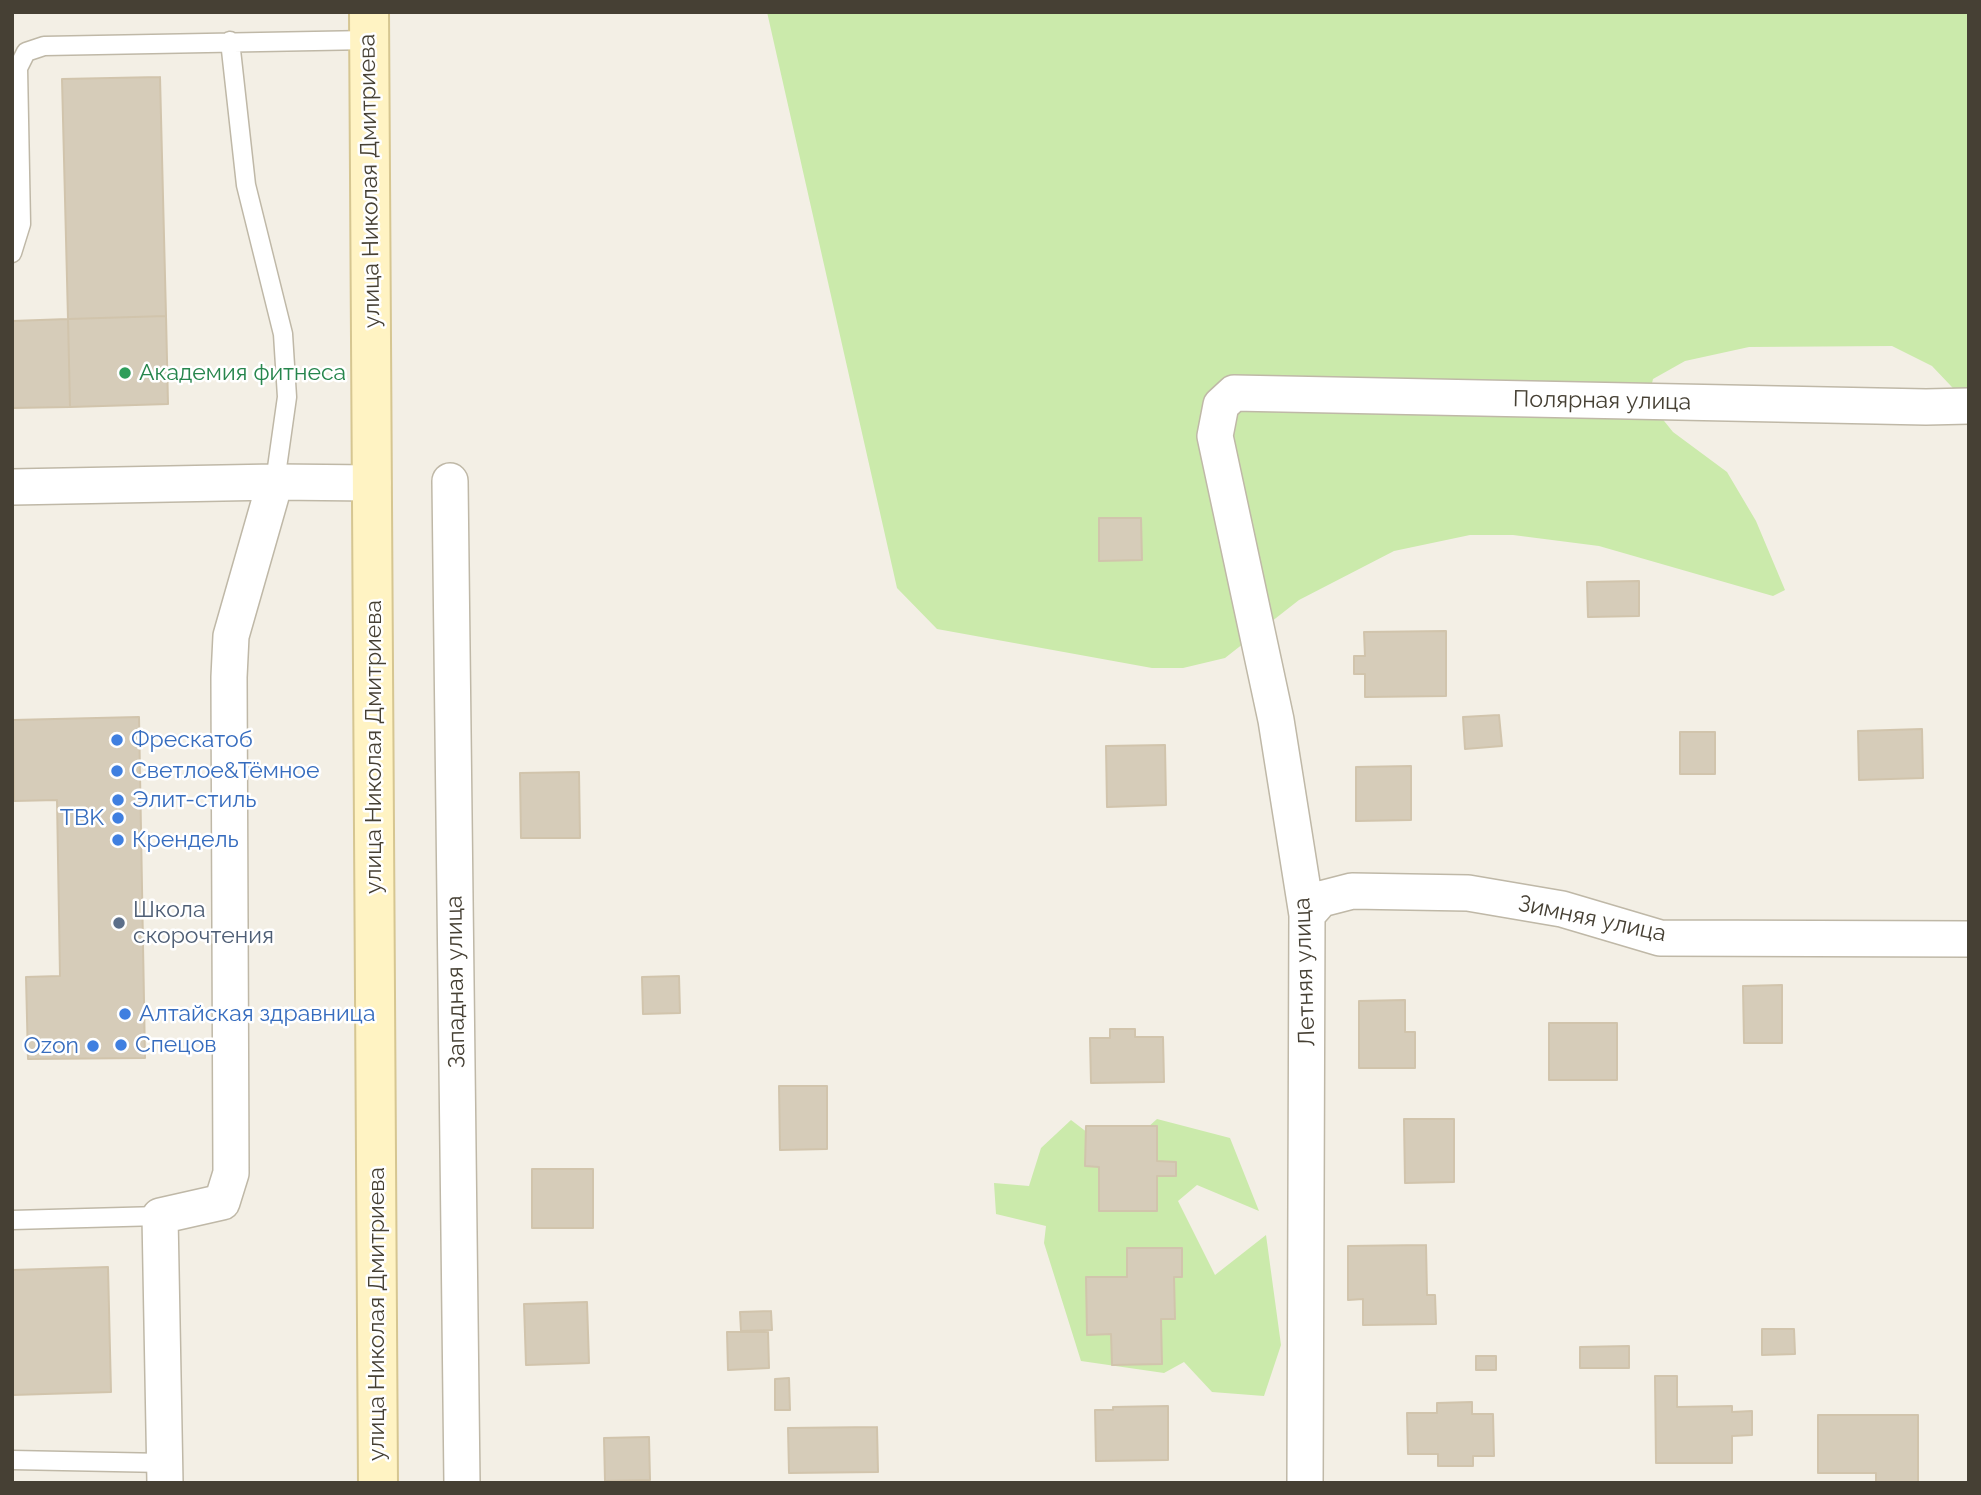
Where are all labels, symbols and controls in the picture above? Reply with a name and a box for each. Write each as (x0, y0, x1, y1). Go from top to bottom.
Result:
street label: улица Николая Дмитриева (354, 34, 386, 328)
place label: Академия фитнеса (139, 359, 346, 387)
marker: Академия фитнеса (117, 365, 133, 381)
street label: Полярная улица (1513, 386, 1691, 416)
street label: улица Николая Дмитриева (360, 600, 388, 894)
place label: Фрескатоб (131, 726, 253, 754)
marker: Фрескатоб (109, 732, 125, 748)
place label: Светлое&Тёмное (131, 757, 320, 785)
marker: Светлое&Тёмное (109, 763, 125, 779)
place label: Элит-стиль (132, 786, 257, 814)
marker: Элит-стиль (110, 792, 126, 808)
place label: TBK (60, 804, 104, 832)
marker: TBK (110, 810, 126, 826)
place label: Крендель (132, 826, 239, 854)
marker: Крендель (110, 832, 126, 848)
street label: Зимняя улица (1516, 890, 1668, 948)
street label: Западная улица (441, 895, 471, 1069)
place label: Школа скорочтения (133, 896, 274, 950)
street label: Летняя улица (1289, 897, 1321, 1047)
marker: Школа скорочтения (111, 915, 127, 931)
place label: Алтайская здравница (139, 1000, 375, 1028)
marker: Алтайская здравница (117, 1006, 133, 1022)
place label: Спецов (135, 1031, 217, 1059)
place label: Ozon (24, 1032, 79, 1060)
marker: Спецов (113, 1037, 129, 1053)
marker: Ozon (85, 1038, 101, 1054)
street label: улица Николая Дмитриева (363, 1167, 391, 1461)

